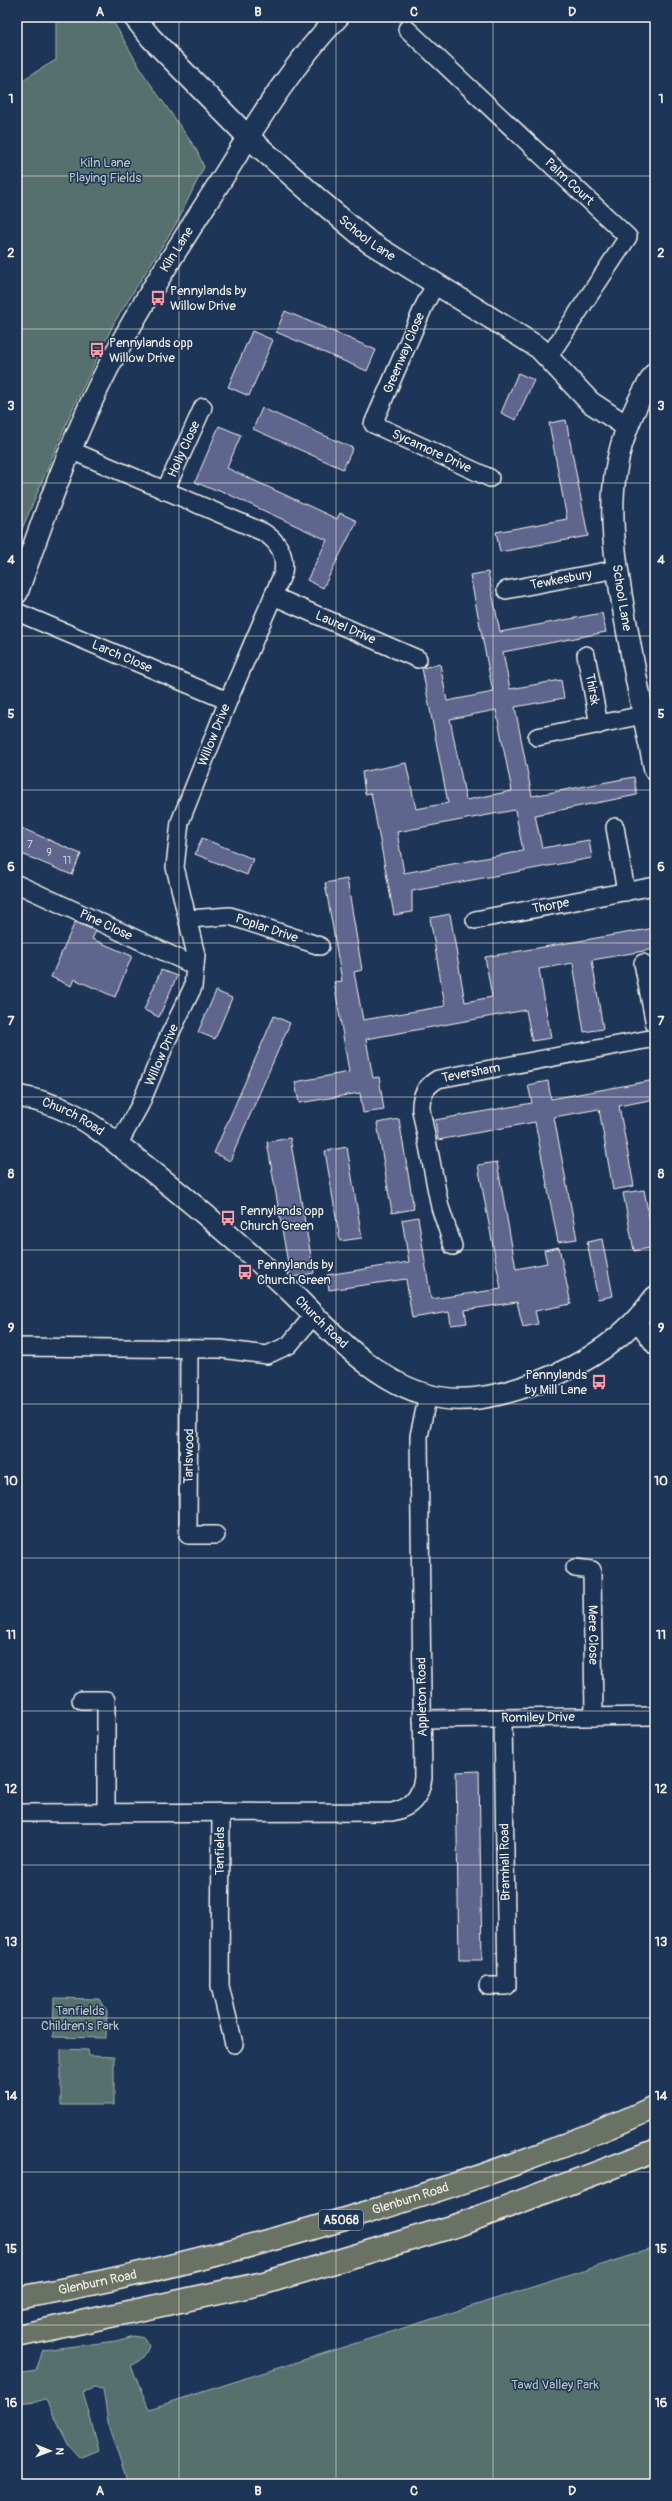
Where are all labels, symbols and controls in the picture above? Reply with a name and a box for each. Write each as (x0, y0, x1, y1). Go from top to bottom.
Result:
text: A (96, 4, 105, 20)
text: B (254, 4, 262, 20)
text: C (410, 4, 418, 20)
text: D (568, 4, 576, 20)
text: 1 (8, 91, 14, 107)
text: 1 (658, 91, 664, 107)
park label: Kiln Lane Playing Fields (69, 155, 141, 186)
street label: Palm Court (541, 155, 598, 209)
street label: School Lane (335, 212, 399, 265)
street label: Kiln Lane (157, 223, 197, 275)
text: 2 (7, 245, 15, 261)
text: 2 (657, 245, 665, 261)
place label: Pennylands by Willow Drive (170, 283, 247, 314)
bus stop icon: Pennylands by Willow Drive (149, 289, 167, 307)
street label: Greenway Close (380, 310, 428, 396)
place label: Pennylands opp Willow Drive (109, 335, 193, 366)
bus stop icon: Pennylands opp Willow Drive (88, 341, 106, 359)
text: 3 (7, 398, 15, 414)
text: 3 (657, 398, 665, 414)
street label: Holly Close (164, 418, 204, 480)
street label: Sycamore Drive (389, 426, 474, 477)
text: 4 (7, 552, 15, 568)
text: 4 (657, 552, 665, 568)
street label: School Lane (609, 563, 635, 633)
street label: Tewkesbury (529, 566, 594, 593)
street label: Laurel Drive (313, 607, 379, 648)
street label: Larch Close (89, 637, 155, 676)
street label: Thirsk (582, 672, 603, 707)
street label: Willow Drive (194, 701, 234, 769)
text: 5 (7, 706, 15, 722)
text: 5 (657, 706, 665, 722)
house number: 7 (27, 838, 33, 851)
house number: 9 (46, 846, 52, 859)
house number: 11 (63, 854, 71, 867)
text: 6 (7, 859, 15, 875)
text: 6 (657, 859, 665, 875)
street label: Thorpe (531, 894, 571, 917)
street label: Pine Close (77, 906, 135, 944)
street label: Poplar Drive (234, 910, 301, 946)
text: 7 (8, 1013, 15, 1029)
text: 7 (658, 1013, 665, 1029)
street label: Willow Drive (142, 1021, 182, 1088)
street label: Teversham (440, 1059, 502, 1086)
street label: Church Road (40, 1094, 107, 1139)
text: 8 (8, 1166, 15, 1182)
text: 8 (658, 1166, 665, 1182)
place label: Pennylands opp Church Green (240, 1203, 324, 1234)
bus stop icon: Pennylands opp Church Green (219, 1209, 237, 1227)
place label: Pennylands by Church Green (257, 1257, 334, 1288)
bus stop icon: Pennylands by Church Green (236, 1263, 254, 1281)
street label: Church Road (292, 1293, 351, 1352)
text: 9 (8, 1320, 15, 1336)
text: 9 (658, 1320, 665, 1336)
place label: Pennylands by Mill Lane (525, 1367, 588, 1398)
bus stop icon: Pennylands by Mill Lane (590, 1373, 608, 1391)
street label: Tarlswood (181, 1428, 197, 1484)
text: 10 (4, 1473, 18, 1489)
text: 10 (654, 1473, 668, 1489)
street label: Mere Close (584, 1605, 601, 1665)
text: 11 (6, 1627, 16, 1643)
text: 11 (656, 1627, 666, 1643)
street label: Appleton Road (413, 1657, 431, 1737)
street label: Romiley Drive (501, 1709, 576, 1726)
text: 12 (5, 1781, 17, 1797)
text: 12 (655, 1781, 667, 1797)
street label: Bramhall Road (496, 1823, 514, 1901)
street label: Tanfields (212, 1826, 228, 1875)
text: 13 (5, 1934, 17, 1950)
text: 13 (655, 1934, 667, 1950)
park label: Tanfields Children's Park (41, 2003, 120, 2034)
text: 14 (5, 2088, 18, 2104)
text: 14 (655, 2088, 668, 2104)
street label: Glenburn Road (370, 2179, 451, 2218)
road number: A5068 (319, 2210, 363, 2230)
text: 15 (5, 2241, 17, 2257)
text: 15 (655, 2241, 667, 2257)
street label: Glenburn Road (57, 2266, 138, 2298)
park label: Tawd Valley Park (511, 2377, 600, 2393)
text: 16 (5, 2395, 18, 2411)
text: 16 (655, 2395, 668, 2411)
north arrow (30, 2431, 70, 2471)
text: N (53, 2447, 66, 2456)
text: A (96, 2483, 105, 2499)
text: B (254, 2483, 262, 2499)
text: C (410, 2483, 418, 2499)
text: D (568, 2483, 576, 2499)

